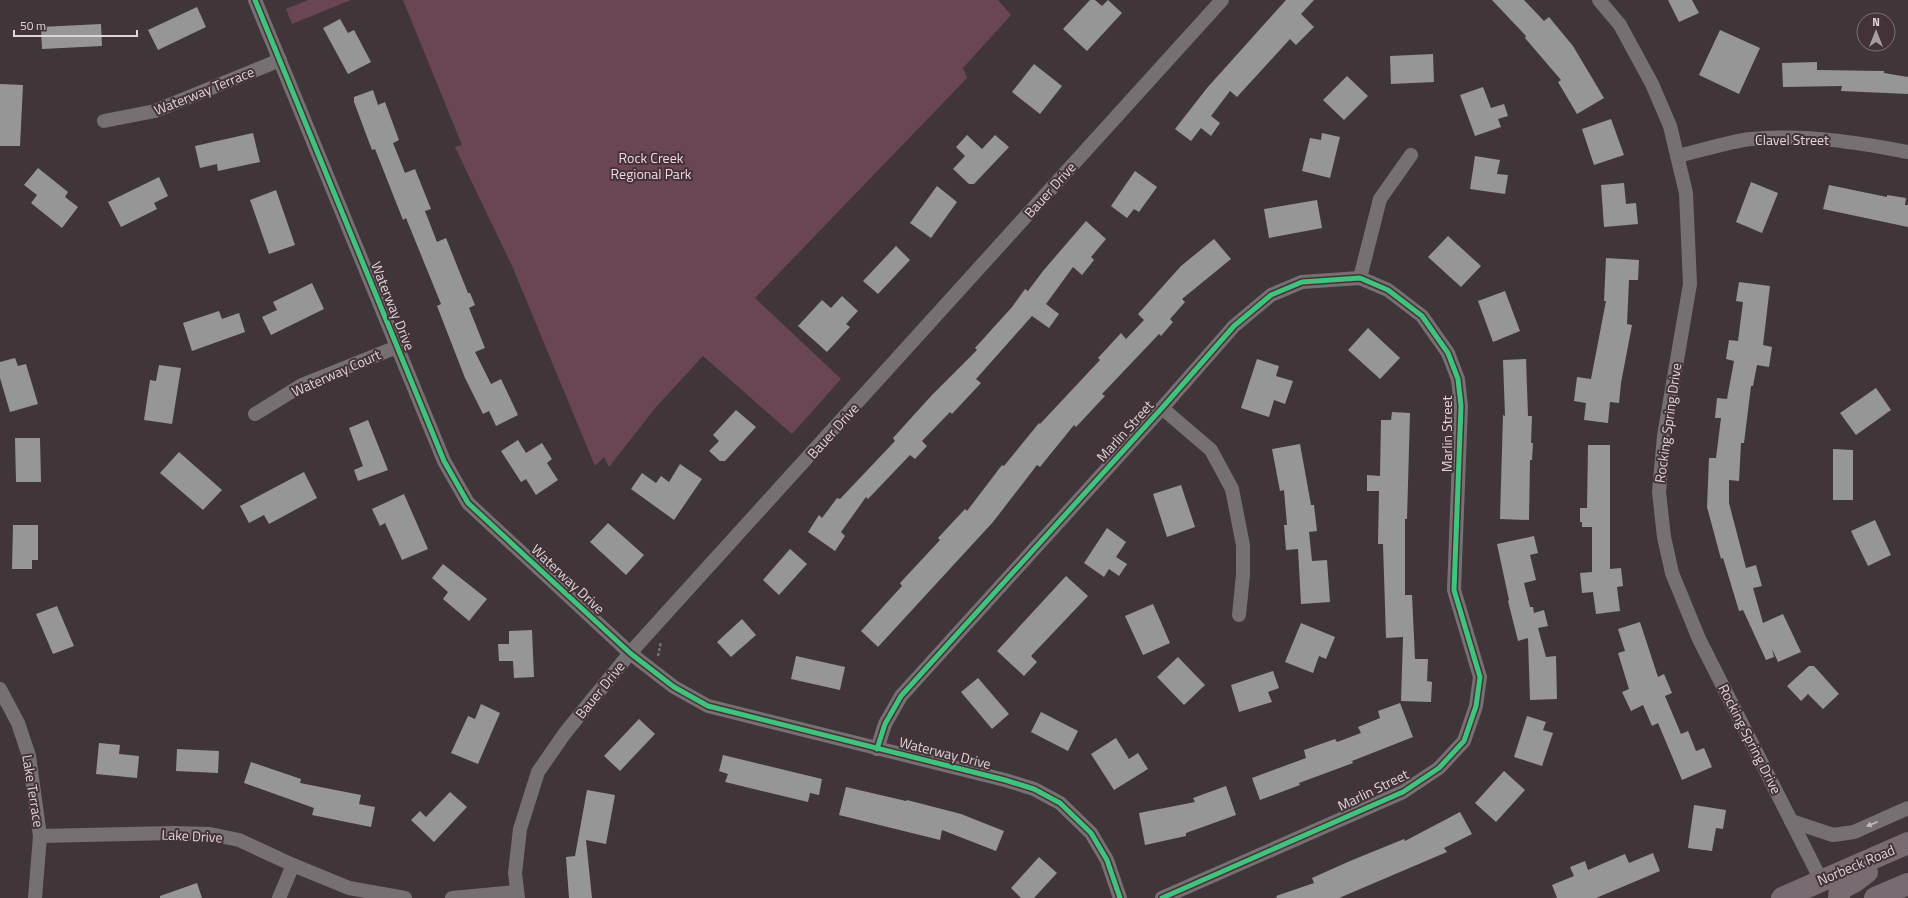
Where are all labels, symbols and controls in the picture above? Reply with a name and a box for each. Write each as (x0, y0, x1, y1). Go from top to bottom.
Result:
scale bar (14, 12, 137, 38)
north arrow (1856, 12, 1896, 52)
text: N (1872, 14, 1880, 30)
text: 50 m (20, 16, 46, 35)
street label: Waterway Terrace (151, 61, 257, 120)
street label: Clavel Street (1755, 129, 1829, 150)
park label: Rock Creek Regional Park (611, 147, 692, 184)
street label: Bauer Drive (1019, 157, 1080, 222)
street label: Waterway Drive (366, 258, 421, 353)
street label: Waterway Court (288, 343, 384, 402)
street label: Rocking Spring Drive (1649, 362, 1686, 484)
street label: Marlin Street (1091, 395, 1158, 466)
street label: Marlin Street (1436, 396, 1457, 472)
street label: Bauer Drive (802, 398, 863, 463)
street label: Waterway Drive (527, 539, 610, 618)
street label: Bauer Drive (570, 656, 629, 723)
street label: Rocking Spring Drive (1714, 680, 1787, 797)
street label: Waterway Drive (897, 731, 993, 774)
street label: Lake Terrace (17, 753, 50, 829)
street label: Marlin Street (1334, 763, 1412, 816)
one-way arrow (1867, 821, 1878, 827)
street label: Lake Drive (161, 823, 223, 848)
street label: Norbeck Road (1814, 839, 1898, 890)

